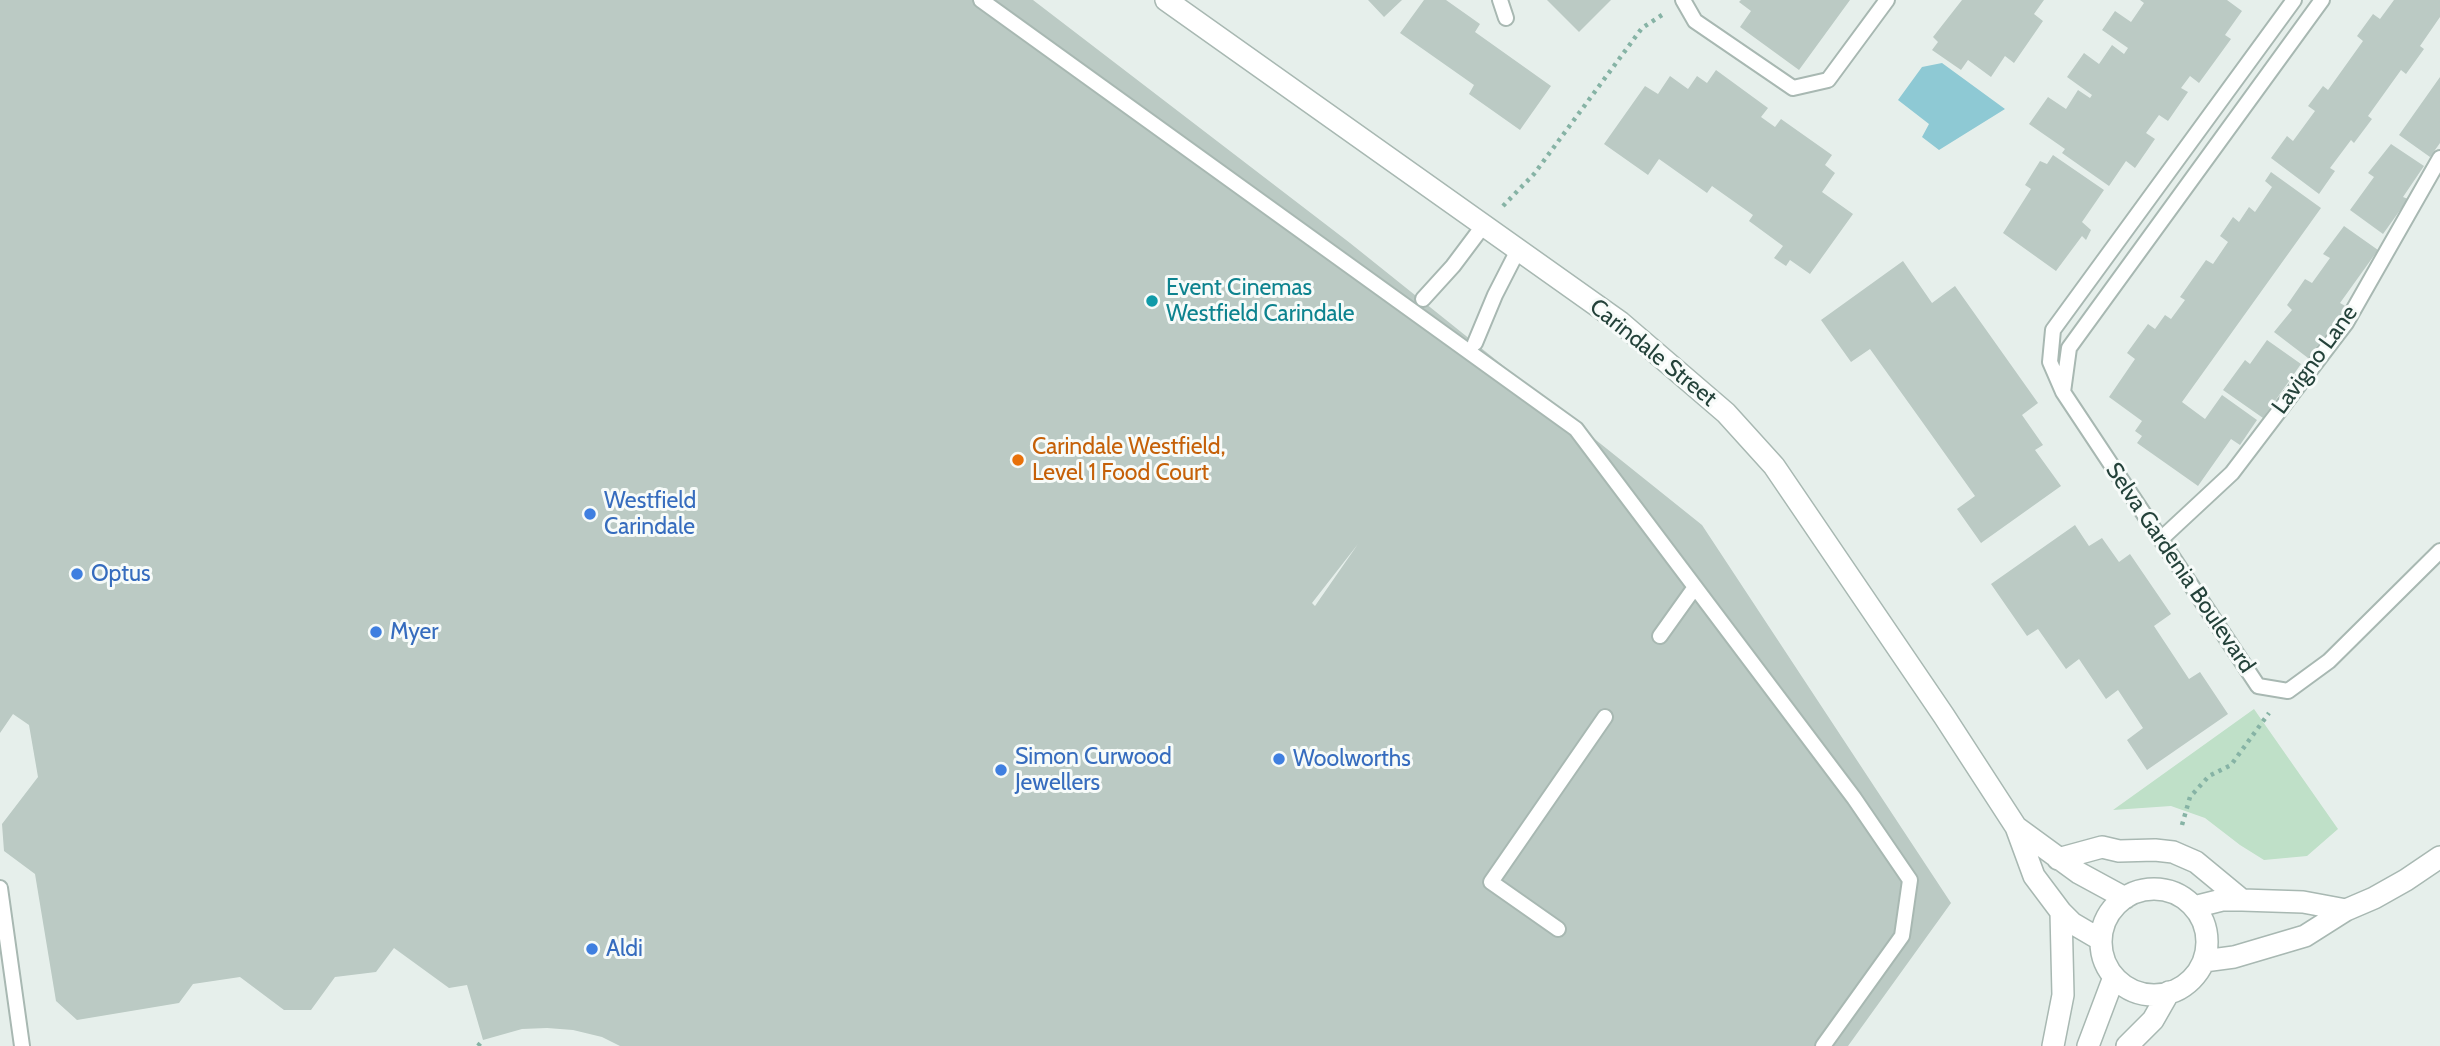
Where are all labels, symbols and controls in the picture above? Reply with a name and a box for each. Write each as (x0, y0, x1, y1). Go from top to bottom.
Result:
place label: Event Cinemas Westfield Carindale (1166, 274, 1355, 328)
marker: Event Cinemas Westfield Carindale (1144, 293, 1160, 309)
street label: Carindale Street (1584, 293, 1722, 413)
street label: Lavigno Lane (2266, 300, 2364, 420)
place label: Carindale Westfield, Level 1 Food Court (1032, 433, 1225, 487)
marker: Carindale Westfield, Level 1 Food Court (1010, 452, 1026, 468)
street label: Selva Gardenia Boulevard (2099, 458, 2261, 678)
place label: Westfield Carindale (604, 487, 696, 541)
marker: Westfield Carindale (582, 506, 598, 522)
place label: Optus (91, 560, 151, 588)
marker: Optus (69, 566, 85, 582)
place label: Myer (390, 618, 439, 646)
marker: Myer (368, 624, 384, 640)
place label: Simon Curwood Jewellers (1015, 743, 1172, 797)
place label: Woolworths (1293, 745, 1411, 773)
marker: Woolworths (1271, 751, 1287, 767)
marker: Simon Curwood Jewellers (993, 762, 1009, 778)
place label: Aldi (606, 935, 643, 963)
marker: Aldi (584, 941, 600, 957)

